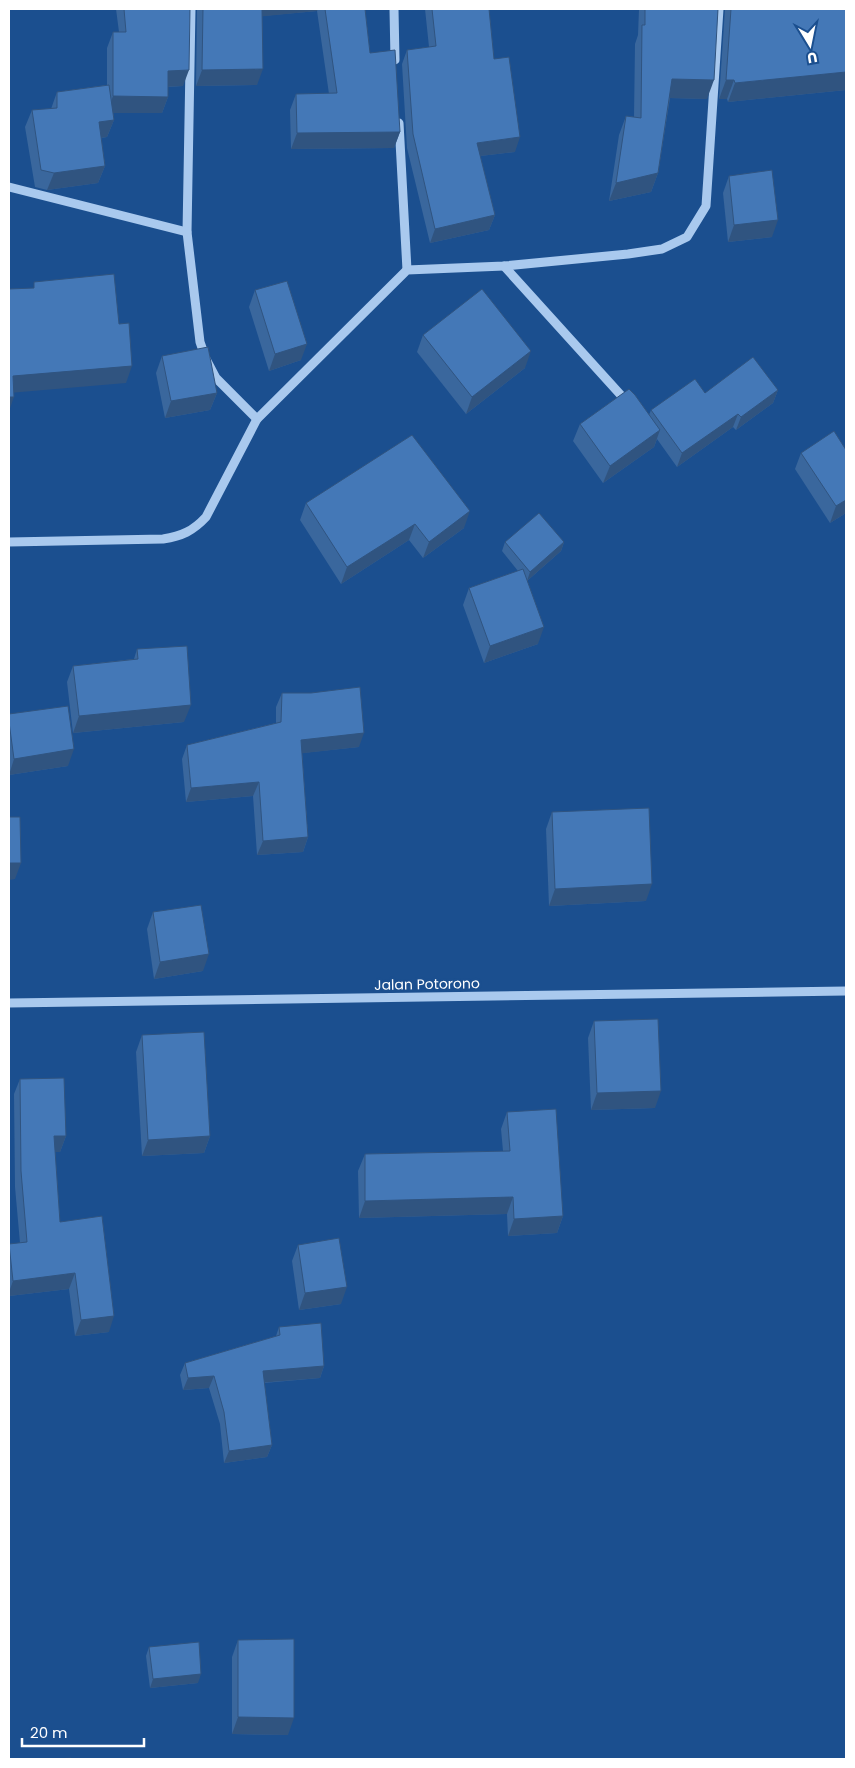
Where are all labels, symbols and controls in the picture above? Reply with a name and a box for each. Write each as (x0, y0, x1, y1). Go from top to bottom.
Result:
north arrow (785, 20, 835, 70)
text: U (806, 47, 819, 69)
street label: Jalan Potorono (374, 973, 480, 995)
scale bar (22, 1716, 145, 1748)
text: 20 m (30, 1722, 68, 1743)

